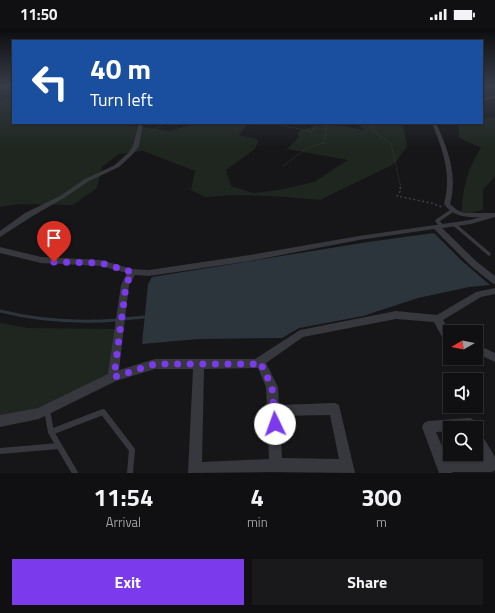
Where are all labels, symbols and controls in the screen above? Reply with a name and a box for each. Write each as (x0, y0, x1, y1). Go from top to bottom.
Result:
text: 11:50 (20, 3, 57, 26)
text: 40 m (90, 47, 151, 90)
icon: left (24, 56, 76, 108)
text: Turn left (90, 86, 153, 113)
pin (37, 221, 71, 262)
icon: arrive (43, 227, 65, 249)
north arrow (443, 325, 483, 365)
map controls (443, 325, 483, 461)
button: sound (443, 373, 483, 413)
position arrow (254, 403, 296, 445)
button: search (443, 421, 483, 461)
text: 11:54 (94, 479, 153, 515)
text: 4 (251, 479, 264, 515)
text: 300 (361, 479, 401, 515)
text: Arrival (106, 512, 141, 532)
text: min (247, 512, 268, 532)
text: m (376, 512, 387, 532)
button: Exit (12, 559, 244, 605)
button: Share (252, 559, 483, 605)

